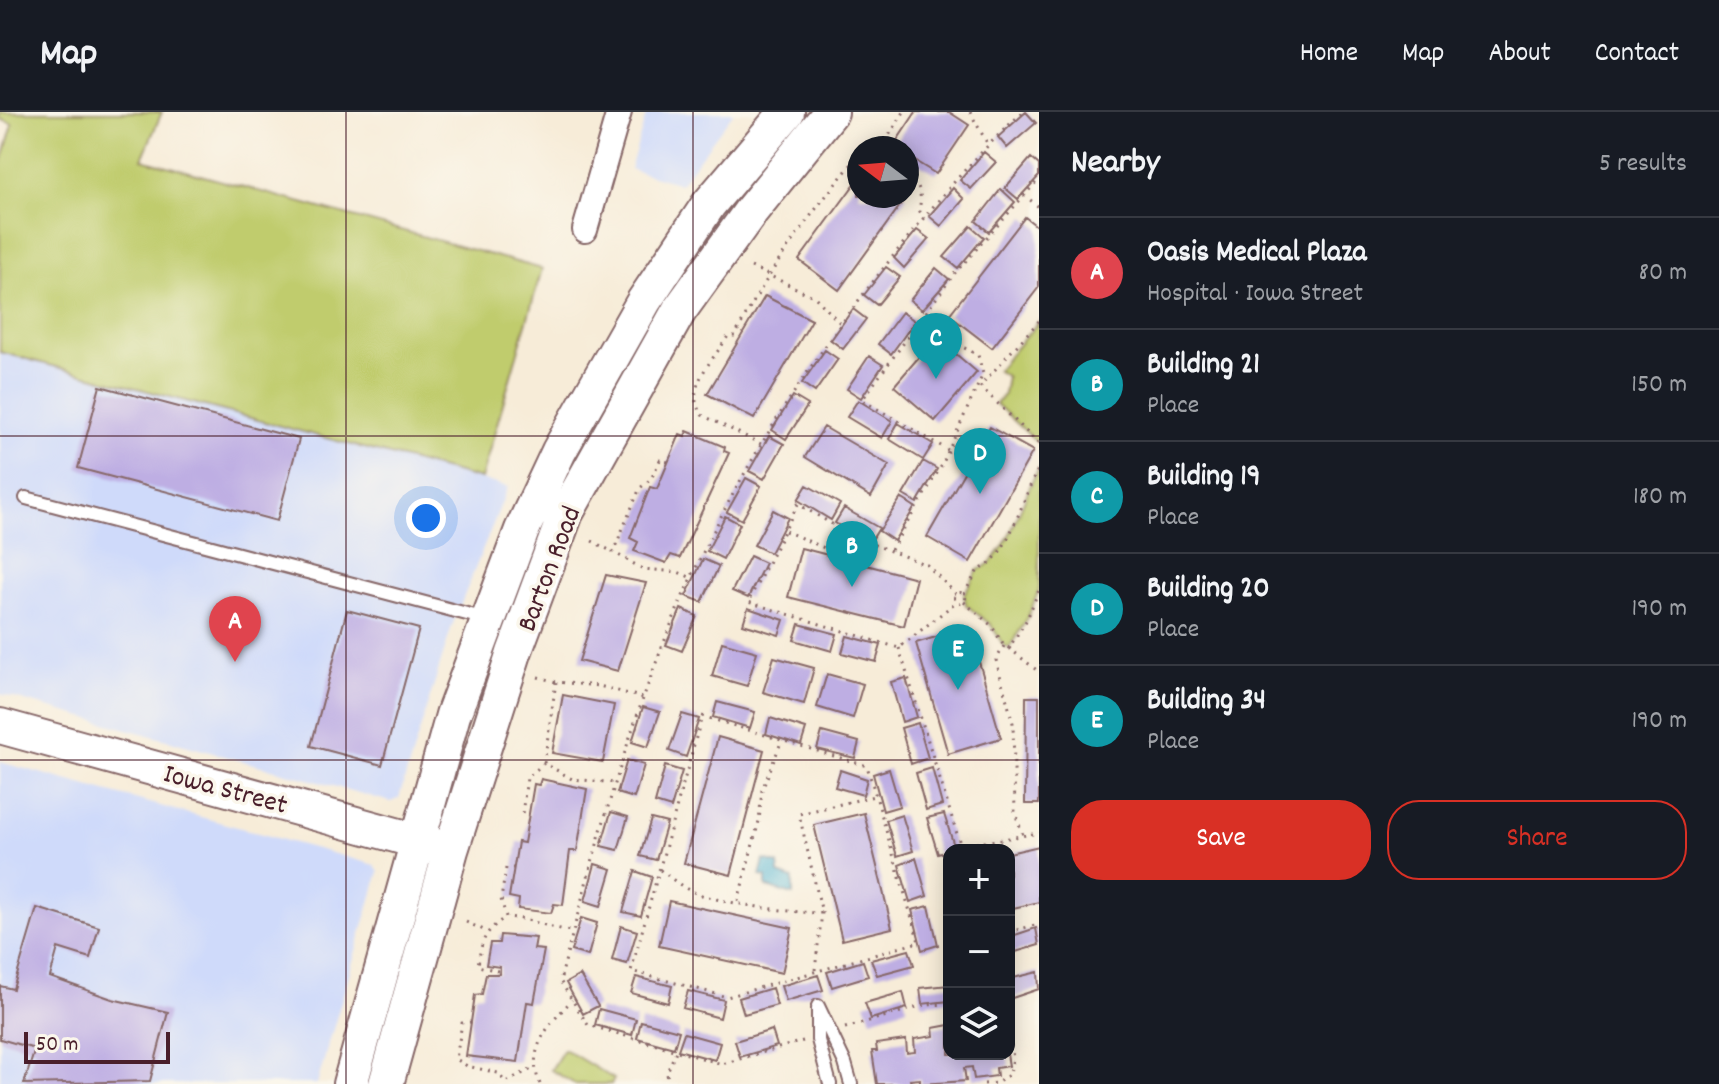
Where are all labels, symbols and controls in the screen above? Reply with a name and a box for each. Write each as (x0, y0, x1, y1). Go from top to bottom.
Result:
text: Map (40, 28, 98, 83)
text: Home (1300, 35, 1358, 75)
text: Map (1402, 35, 1444, 75)
text: About (1488, 35, 1551, 75)
text: Contact (1595, 35, 1679, 75)
north arrow (847, 136, 919, 208)
text: Nearby (1071, 140, 1160, 189)
text: 5 results (1599, 146, 1687, 183)
text: Oasis Medical Plaza (1147, 233, 1367, 276)
text: A (1090, 255, 1104, 292)
text: 80 m (1639, 255, 1687, 292)
text: Hospital · Iowa Street (1147, 276, 1363, 313)
pin: C (910, 313, 962, 379)
text: Building 21 (1147, 345, 1260, 388)
text: B (1091, 367, 1103, 404)
text: 150 m (1631, 367, 1687, 404)
text: Place (1147, 388, 1199, 425)
pin: D (954, 428, 1006, 494)
text: Building 19 (1147, 457, 1261, 500)
text: C (1091, 479, 1103, 516)
text: 180 m (1633, 479, 1687, 516)
your location (406, 498, 446, 538)
text: Place (1147, 500, 1199, 537)
street label: Barton Road (509, 501, 594, 638)
pin: B (826, 521, 878, 587)
text: Building 20 (1147, 569, 1270, 612)
text: D (1090, 591, 1104, 628)
text: 190 m (1631, 591, 1687, 628)
pin: A (209, 596, 261, 662)
text: Place (1147, 612, 1199, 649)
pin: E (932, 624, 984, 690)
text: Building 34 (1147, 681, 1266, 724)
text: E (1091, 703, 1103, 740)
text: 190 m (1631, 703, 1687, 740)
text: Place (1147, 724, 1199, 761)
street label: Iowa Street (158, 756, 291, 828)
button: Save (1071, 800, 1371, 880)
button: Share (1387, 800, 1687, 880)
map controls (943, 844, 1015, 1060)
button: + (943, 844, 1015, 916)
button: − (943, 916, 1015, 988)
button: layers (943, 988, 1015, 1060)
scale bar (24, 1028, 170, 1064)
text: 50 m (36, 1030, 78, 1061)

